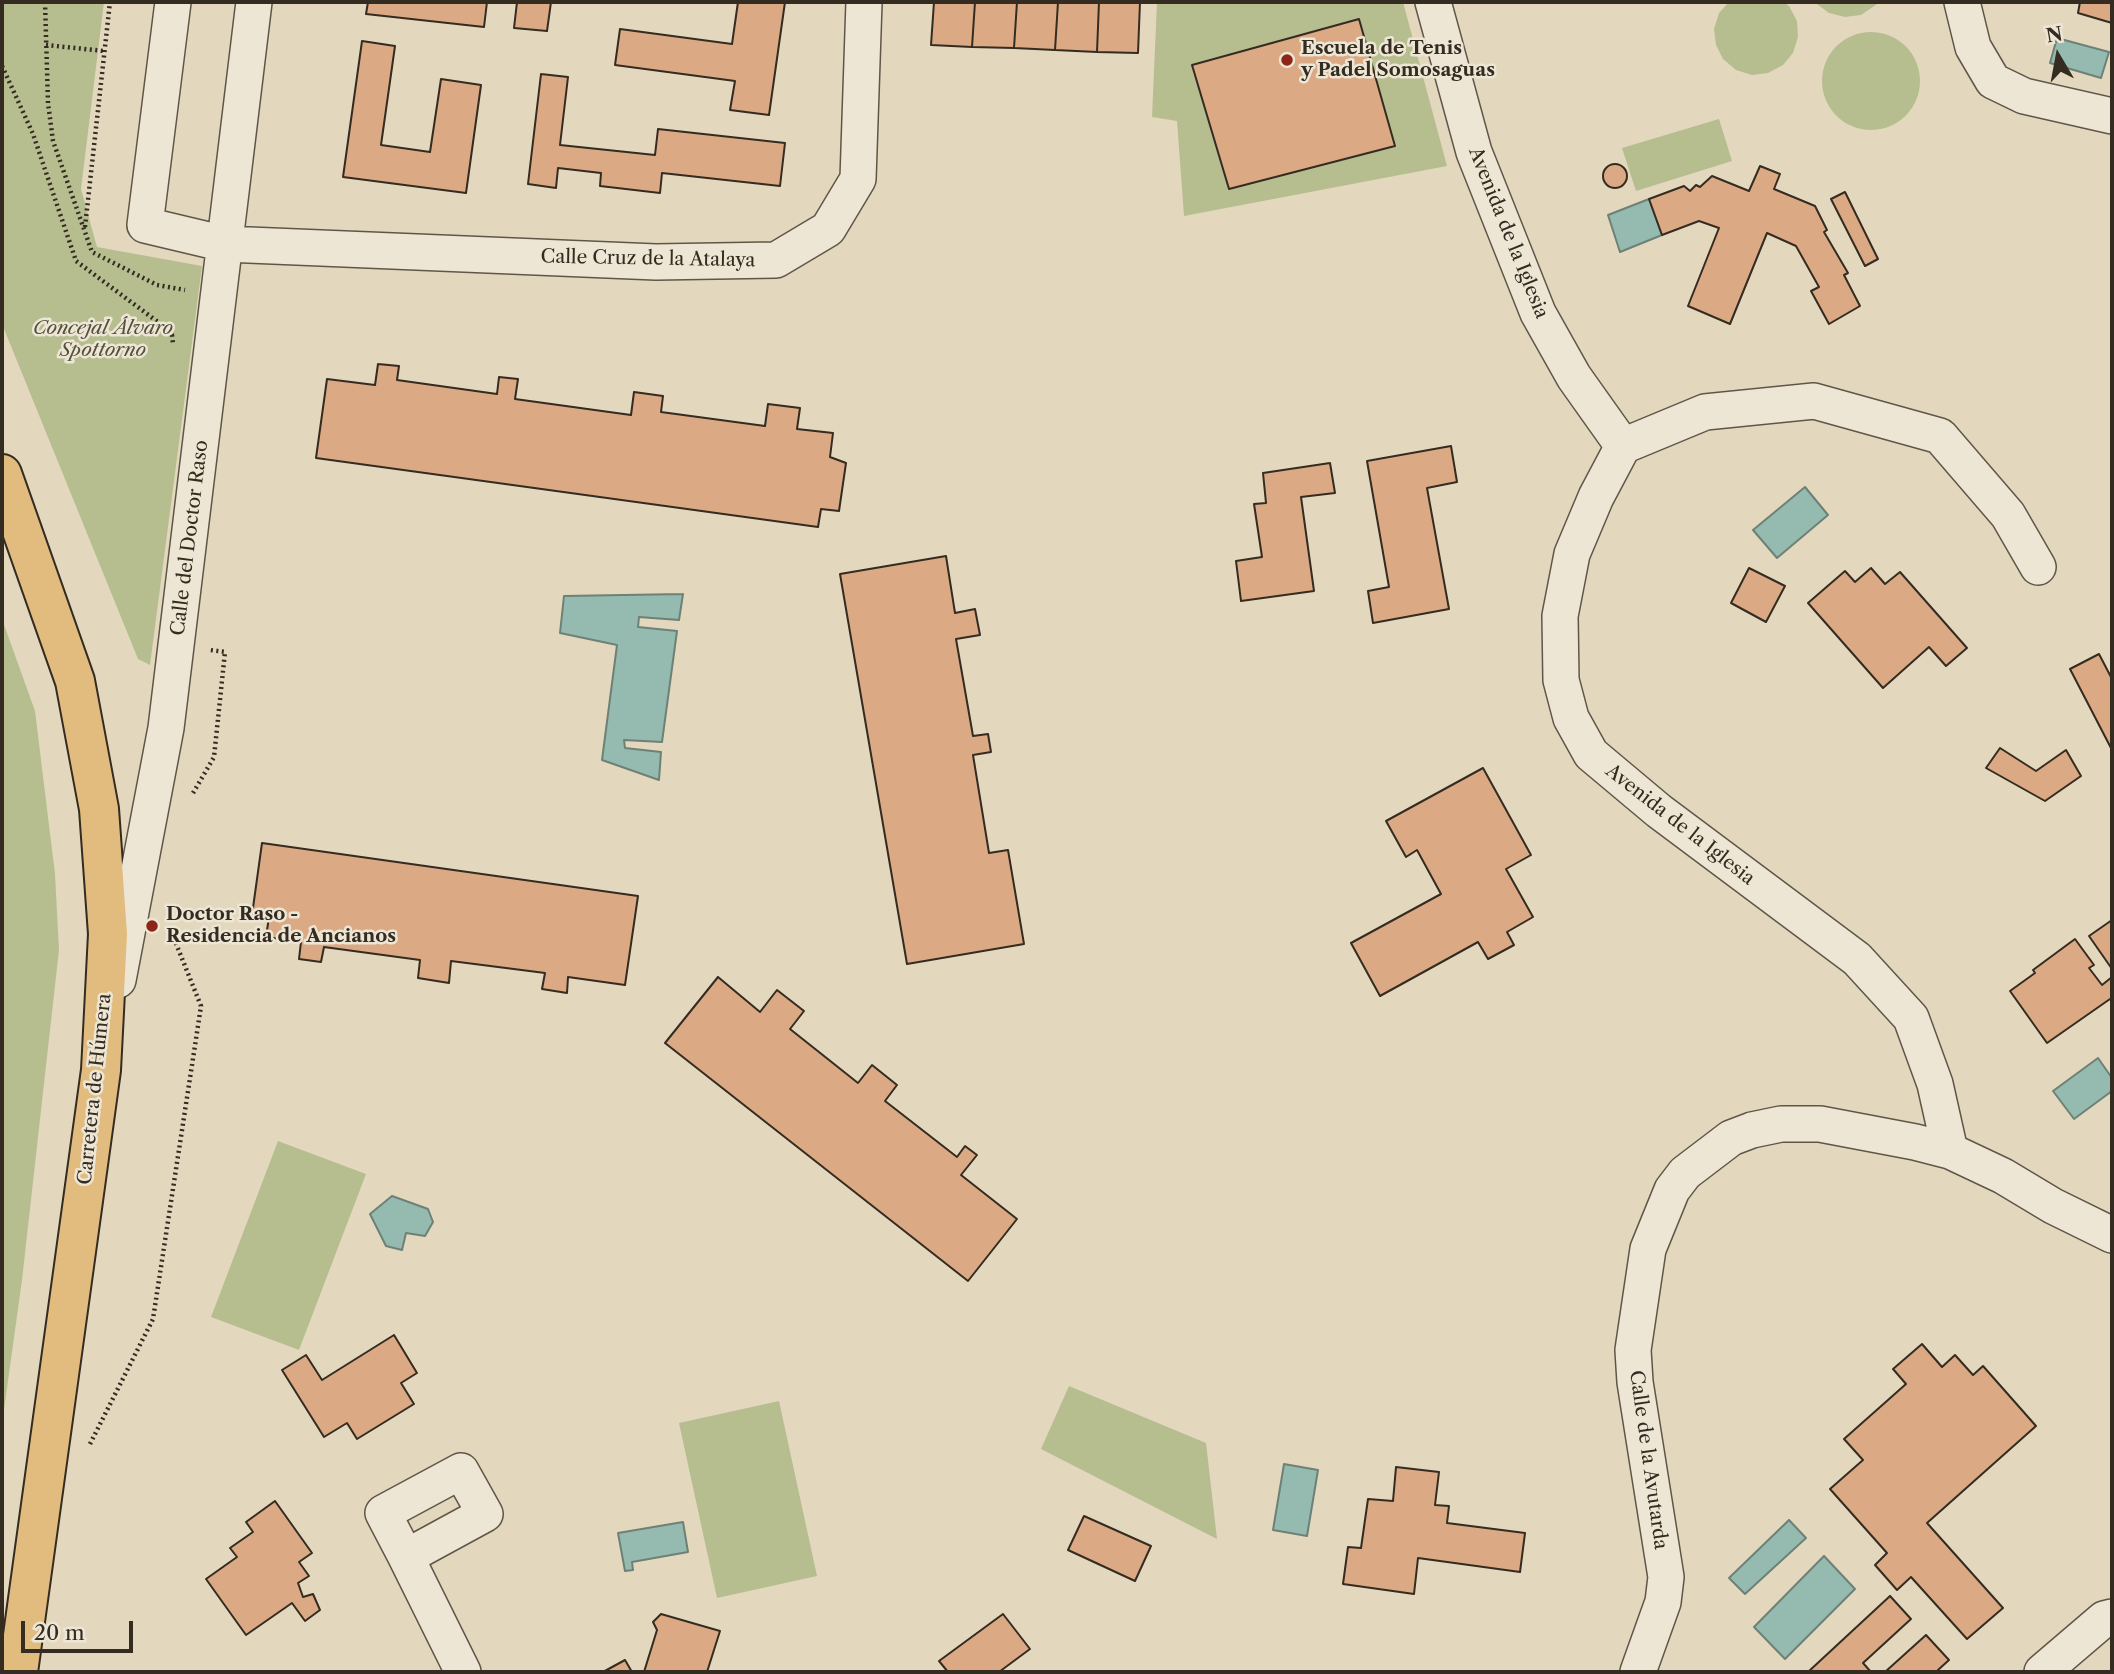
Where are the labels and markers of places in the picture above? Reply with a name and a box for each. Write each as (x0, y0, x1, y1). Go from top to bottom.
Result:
place label: Escuela de Tenis y Padel Somosaguas (1301, 38, 1495, 82)
marker: Escuela de Tenis y Padel Somosaguas (1279, 52, 1295, 68)
place label: Doctor Raso - Residencia de Ancianos (166, 904, 396, 948)
marker: Doctor Raso - Residencia de Ancianos (144, 918, 160, 934)

